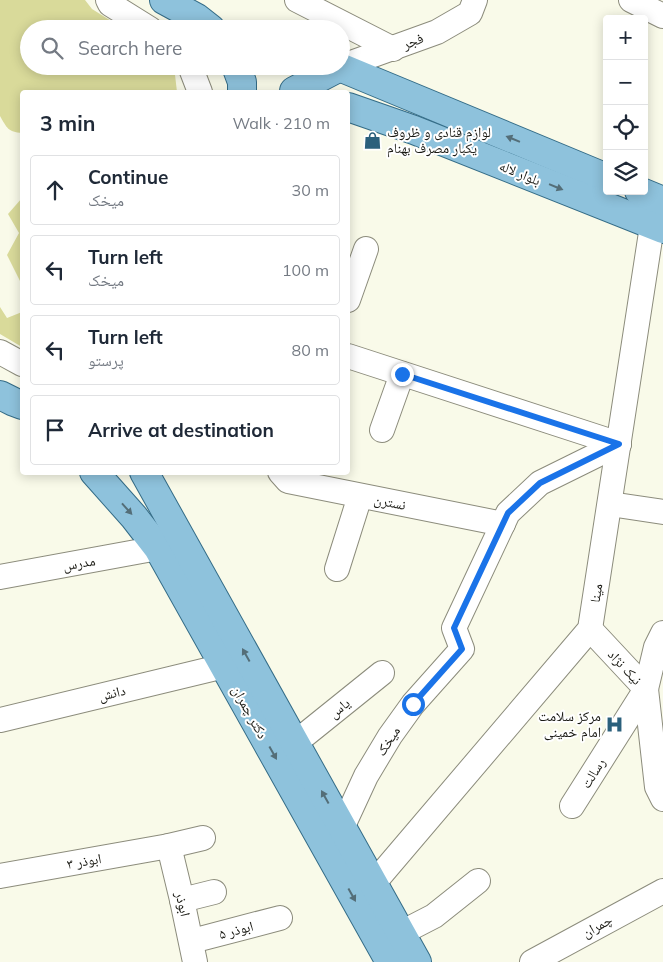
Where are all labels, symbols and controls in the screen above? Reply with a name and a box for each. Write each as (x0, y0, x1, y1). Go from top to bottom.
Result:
map controls (603, 15, 648, 195)
button: + (603, 15, 648, 60)
search box (20, 20, 350, 75)
street label: فجر (399, 29, 426, 54)
icon: search (38, 34, 66, 62)
text: Search here (78, 36, 182, 60)
button: − (603, 60, 648, 105)
button: locate (603, 105, 648, 150)
text: 3 min (40, 110, 95, 136)
text: Walk · 210 m (232, 113, 330, 133)
place label: لوازم قنادی و ظروف یکبار مصرف بهنام (387, 123, 491, 158)
shop icon: لوازم قنادی و ظروف یکبار مصرف بهنام (363, 130, 383, 150)
one-way arrow (505, 135, 520, 143)
button: layers (603, 150, 648, 195)
street label: بلوار لاله (497, 157, 543, 189)
text: Continue (88, 165, 168, 189)
icon: ahead (41, 176, 69, 204)
text: 30 m (292, 180, 329, 200)
one-way arrow (549, 184, 563, 192)
text: میخک (88, 190, 124, 210)
text: Turn left (88, 245, 163, 269)
icon: left (41, 256, 69, 284)
text: 100 m (282, 260, 329, 280)
text: میخک (88, 270, 124, 290)
text: Turn left (88, 325, 163, 349)
icon: left (41, 336, 69, 364)
text: 80 m (292, 340, 329, 360)
text: پرستو (88, 350, 124, 370)
route end (391, 363, 414, 386)
icon: arrive (41, 416, 69, 444)
text: Arrive at destination (88, 418, 274, 442)
street label: نسترن (373, 490, 408, 514)
one-way arrow (121, 502, 133, 514)
street label: مدرس (61, 551, 97, 575)
street label: مینا (586, 582, 606, 604)
street label: نیک نژاد (604, 645, 646, 689)
one-way arrow (241, 649, 250, 662)
street label: دانش (97, 681, 128, 705)
street label: دکتر چمران (228, 682, 272, 742)
route start (402, 693, 425, 716)
street label: یاس (325, 694, 354, 722)
place label: مرکز سلامت امام خمینی (538, 707, 601, 742)
hospital icon: مرکز سلامت امام خمینی (605, 714, 625, 734)
street label: میخک (372, 723, 404, 759)
one-way arrow (268, 746, 277, 760)
street label: رسالت (577, 754, 609, 792)
one-way arrow (321, 790, 329, 805)
street label: ابوذر ۳ (65, 849, 103, 873)
one-way arrow (348, 887, 356, 902)
street label: ابوذر (171, 889, 195, 918)
street label: چمران (579, 910, 615, 942)
street label: ابوذر ۵ (217, 917, 255, 943)

